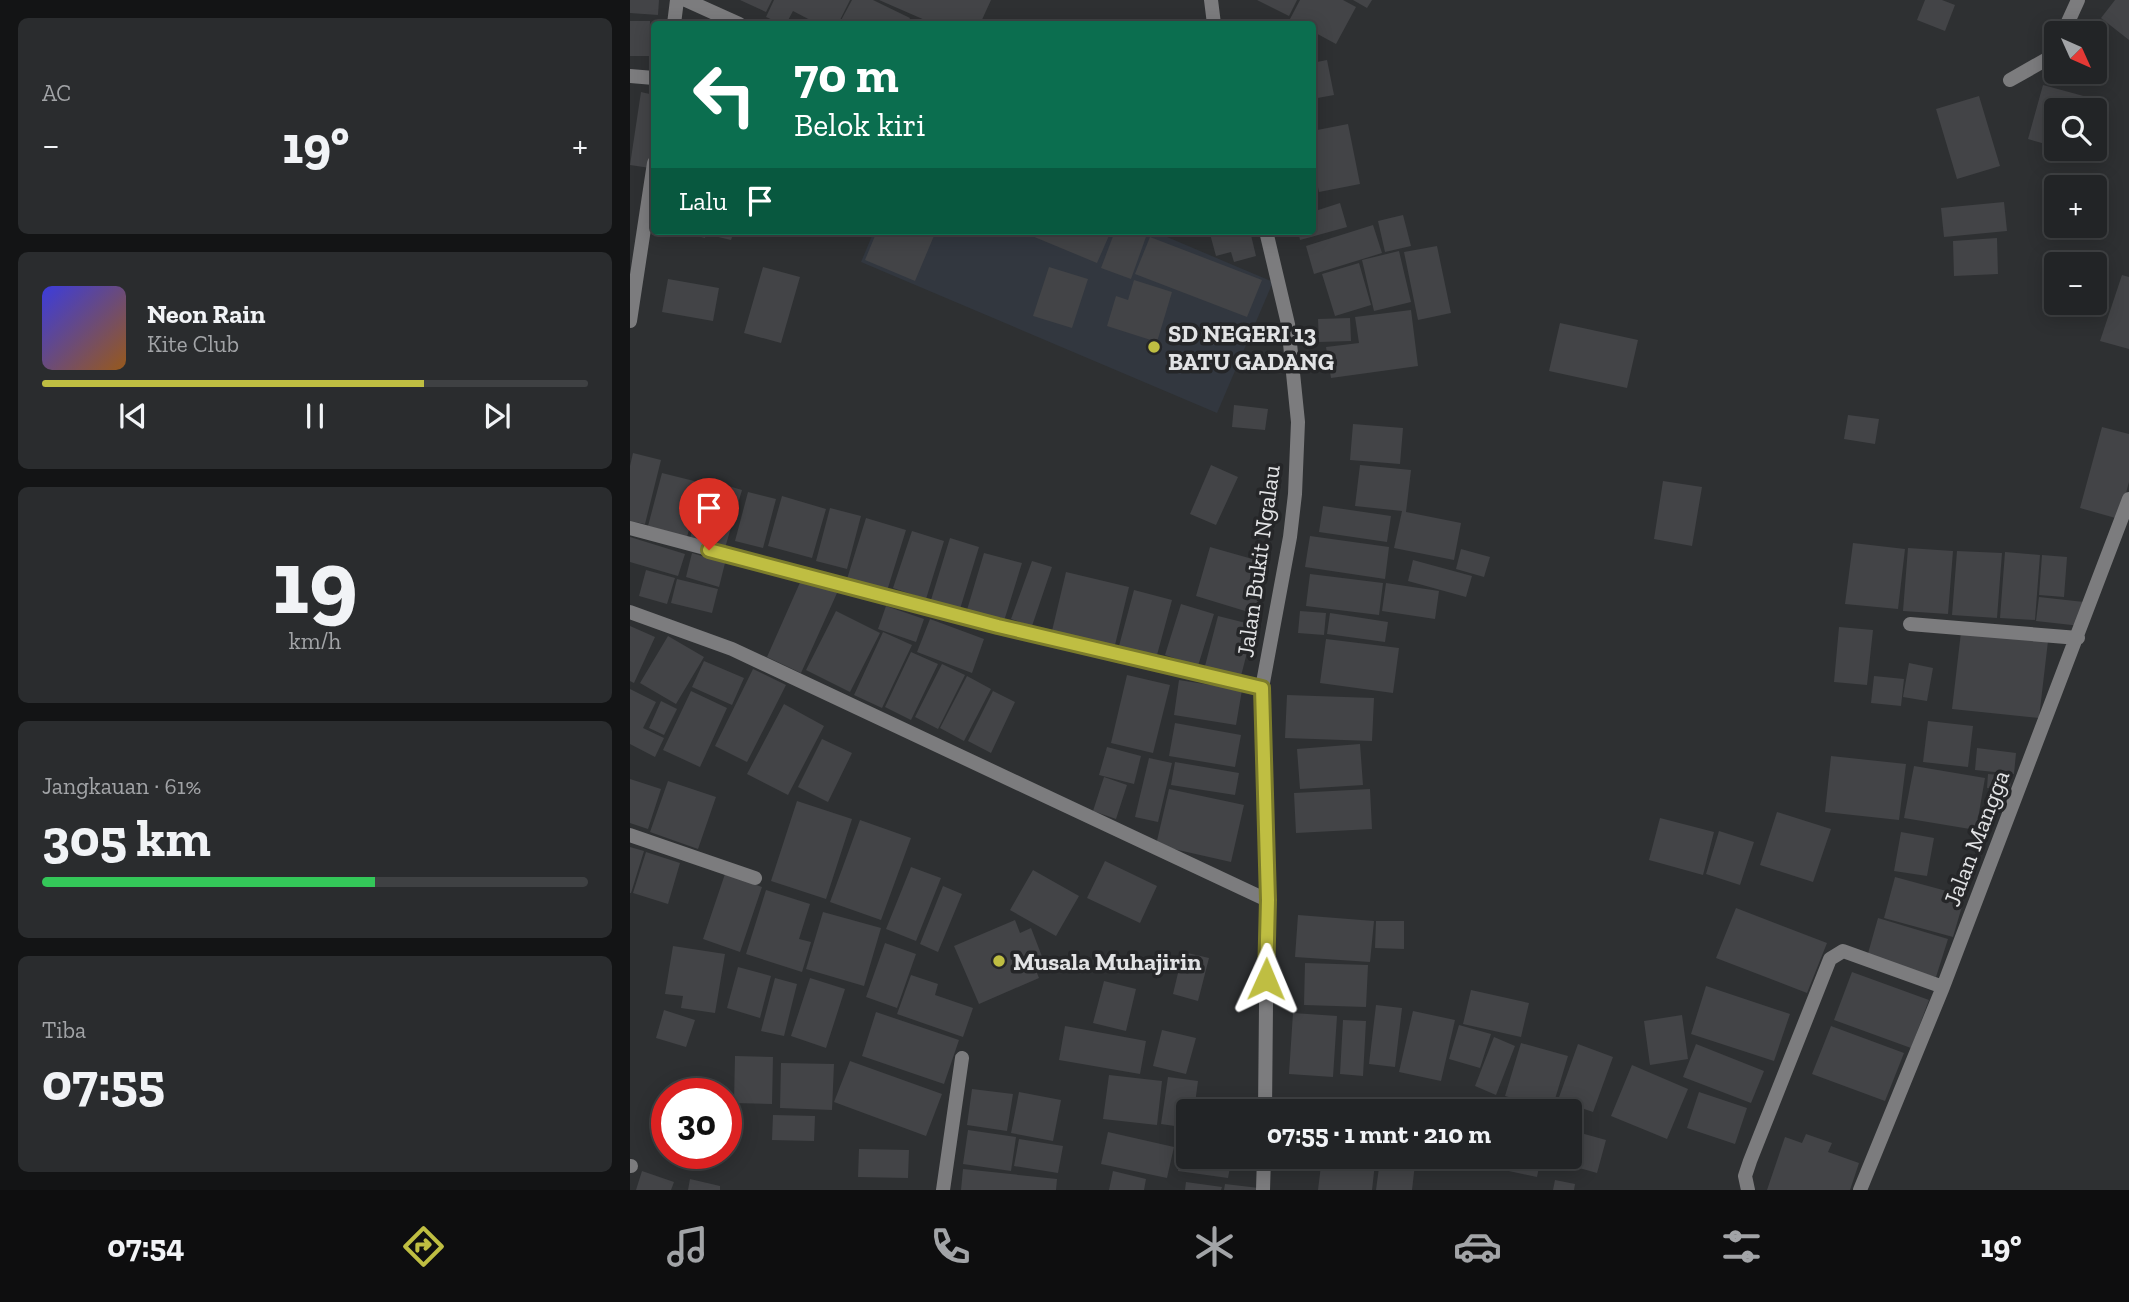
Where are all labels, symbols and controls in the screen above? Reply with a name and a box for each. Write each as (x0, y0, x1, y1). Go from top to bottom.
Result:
north arrow (2044, 21, 2107, 84)
map controls (2044, 21, 2107, 315)
text: 70 m (794, 46, 899, 105)
icon: left (679, 49, 770, 140)
text: AC (42, 79, 71, 107)
button: search (2044, 98, 2107, 161)
text: Belok kiri (794, 106, 925, 144)
text: 19° (282, 114, 349, 176)
text: − (42, 122, 60, 168)
text: + (572, 122, 588, 168)
button: + (2044, 175, 2107, 238)
icon: arrive (741, 182, 779, 220)
text: Lalu (679, 185, 727, 217)
button: − (2044, 252, 2107, 315)
text: Neon Rain (147, 298, 265, 330)
place label: SD NEGERI 13 BATU GADANG (1168, 319, 1334, 376)
text: Kite Club (147, 330, 239, 358)
marker: SD NEGERI 13 BATU GADANG (1146, 339, 1162, 355)
icon: previous (114, 397, 152, 435)
icon: pause (296, 397, 334, 435)
icon: next (478, 397, 516, 435)
street label: Jalan Bukit Ngalau (1230, 462, 1286, 659)
pin (679, 478, 739, 550)
icon: arrive (690, 489, 728, 527)
text: 19 (272, 527, 358, 636)
text: km/h (289, 627, 341, 655)
street label: Jalan Mangga (1937, 766, 2015, 910)
text: Jangkauan · 61% (42, 772, 201, 800)
text: 305 km (42, 807, 211, 869)
position arrow (1229, 942, 1303, 1016)
place label: Musala Muhajirin (1013, 947, 1202, 976)
marker: Musala Muhajirin (991, 953, 1007, 969)
text: Tiba (42, 1016, 86, 1044)
text: 07:55 (42, 1051, 165, 1113)
speed limit sign: 30 (651, 1078, 742, 1169)
text: 07:55 · 1 mnt · 210 m (1267, 1118, 1491, 1150)
icon: directions (399, 1222, 448, 1271)
icon: music (663, 1222, 712, 1271)
icon: phone (926, 1222, 975, 1271)
icon: climate (1190, 1222, 1239, 1271)
icon: car (1453, 1222, 1502, 1271)
icon: filters (1717, 1222, 1766, 1271)
text: 07:54 (107, 1227, 184, 1265)
text: 19° (1980, 1227, 2022, 1265)

